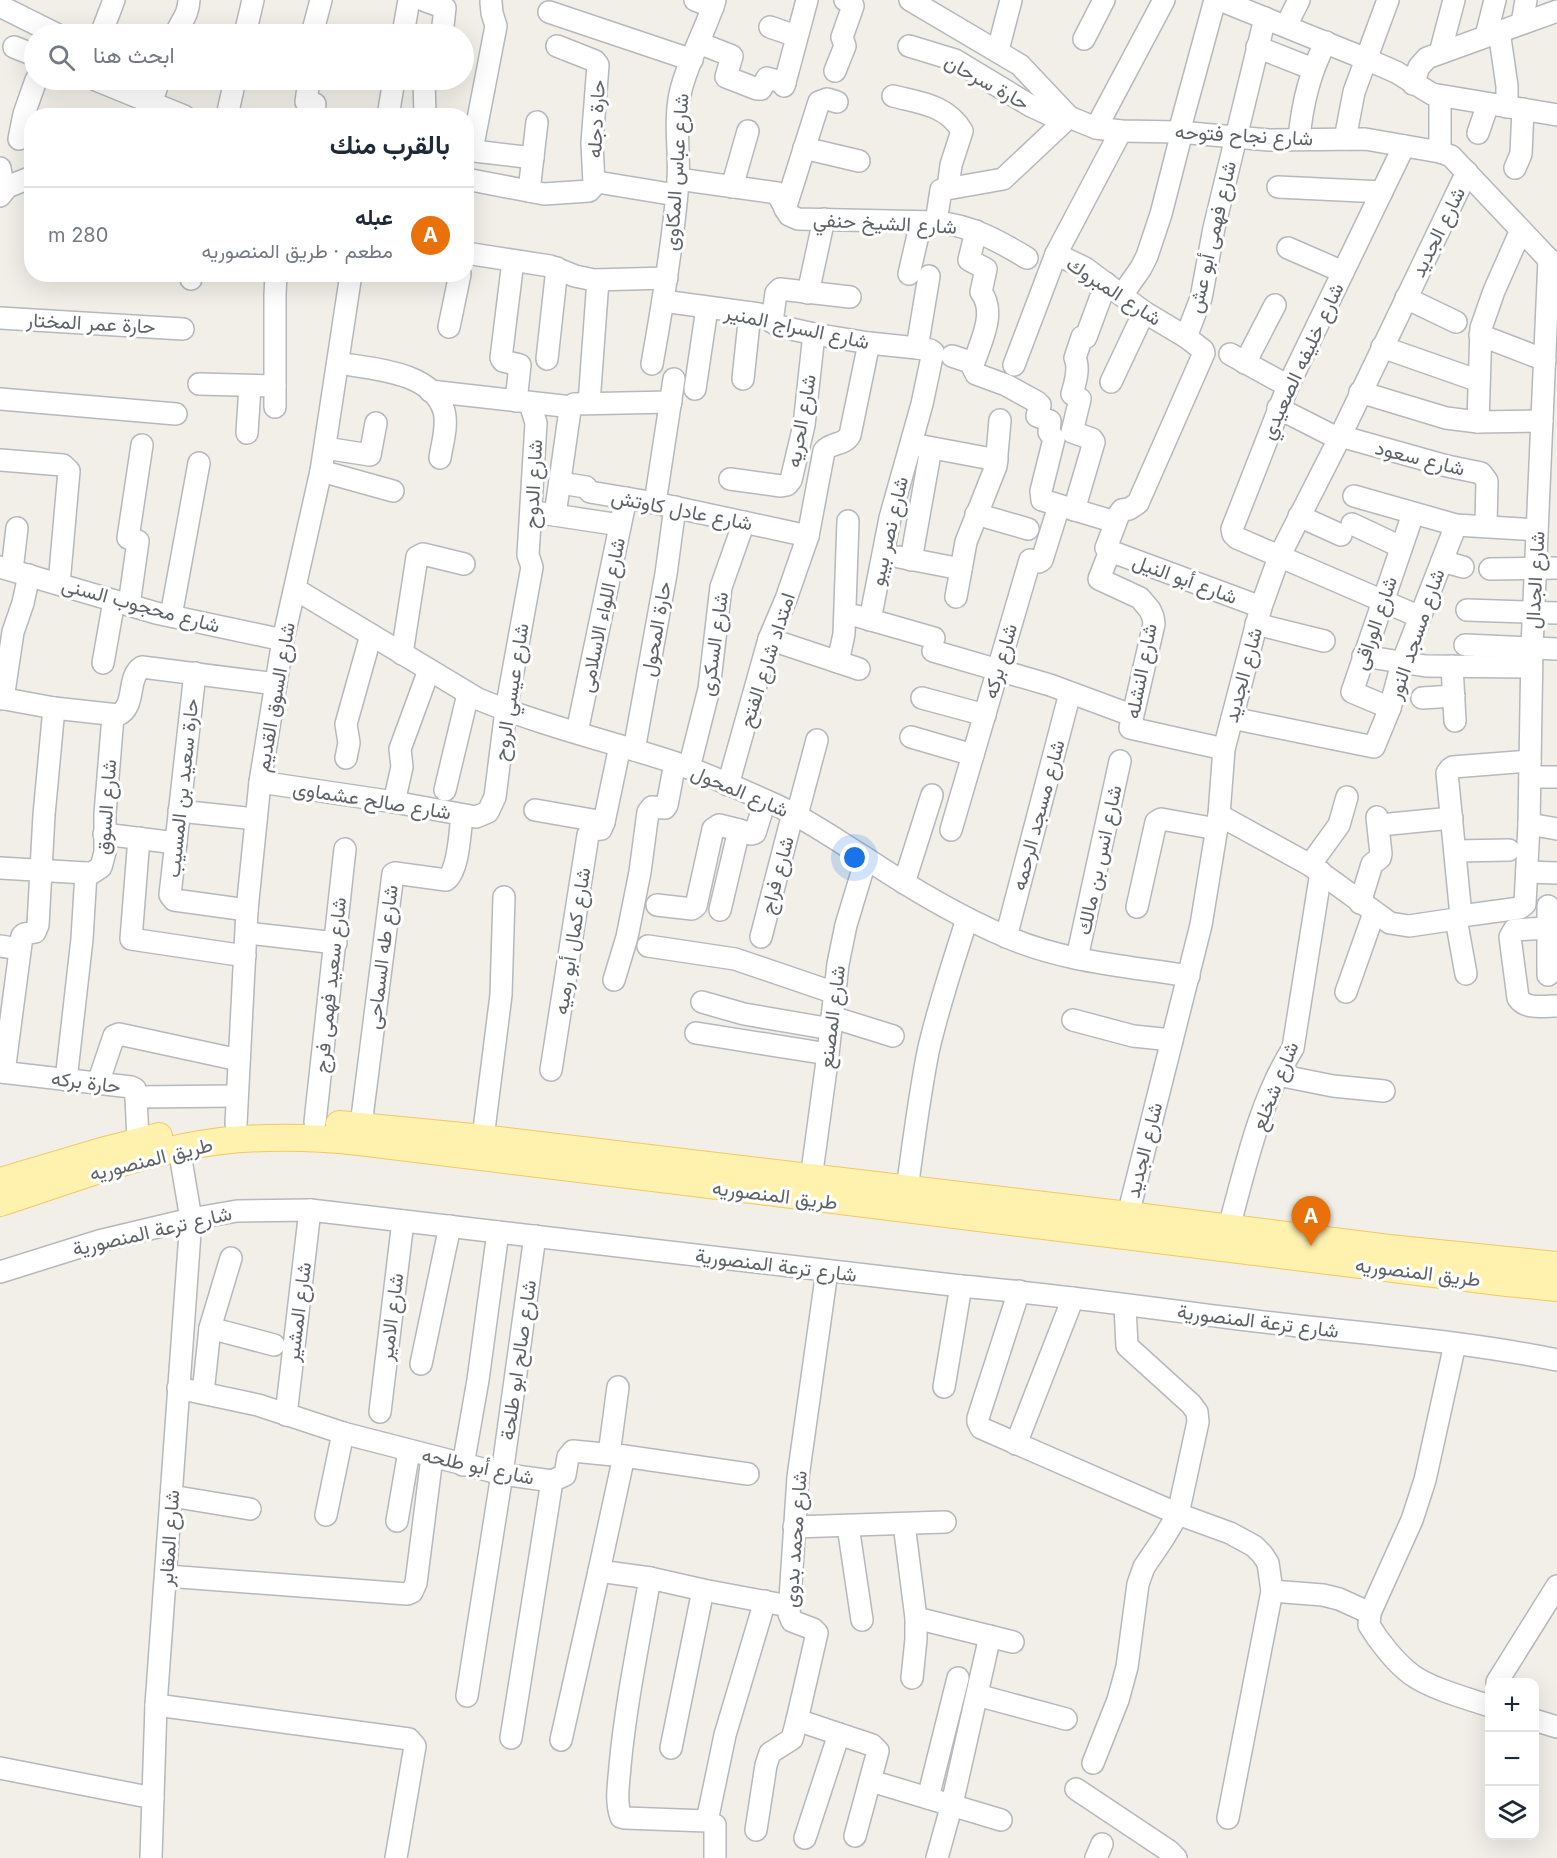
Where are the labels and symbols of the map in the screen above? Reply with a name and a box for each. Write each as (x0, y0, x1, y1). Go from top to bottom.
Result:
street label: حارة سرحان (940, 49, 1033, 116)
street label: حارة دجله (582, 79, 611, 159)
street label: شارع عباس المكاوى (659, 92, 695, 252)
street label: شارع نجاح فتوحه (1174, 119, 1314, 153)
street label: شارع فهمى أبو عش (1183, 159, 1243, 316)
street label: شارع الجديد (1406, 183, 1472, 282)
street label: شارع الشيخ حنفي (812, 207, 957, 244)
street label: شارع المبروك (1061, 251, 1166, 332)
street label: شارع خليفه الصعيدي (1255, 279, 1353, 445)
street label: شارع السراج المنير (721, 300, 872, 356)
street label: حارة عمر المختار (25, 308, 156, 339)
street label: شارع الحريه (781, 373, 823, 470)
street label: شارع سعود (1372, 435, 1467, 483)
street label: شارع الدوح (519, 439, 549, 529)
street label: شارع نصر بيبو (865, 474, 915, 588)
street label: شارع عادل كاوتش (609, 485, 755, 537)
street label: شارع الجدال (1520, 530, 1552, 630)
street label: شارع اللواء الاسلامى (574, 535, 632, 695)
street label: شارع أبو النيل (1129, 549, 1241, 611)
street label: شارع مسجد النور (1382, 566, 1451, 704)
street label: شارع محجوب السنى (59, 572, 223, 640)
street label: شارع الوراقى (1348, 573, 1404, 674)
street label: حارة المحول (636, 580, 677, 679)
street label: شارع السكرى (695, 590, 735, 698)
street label: امتداد شارع الفتح (734, 590, 802, 731)
street label: شارع السوق القديم (250, 620, 302, 774)
street label: شارع عيسي الروح (488, 621, 539, 763)
street label: شارع بركه (978, 621, 1024, 702)
street label: شارع النشله (1120, 621, 1164, 721)
street label: شارع الجديد (1219, 625, 1269, 726)
street label: حارة سعيد بن المسيب (161, 697, 204, 879)
street label: شارع مسجد الرحمه (1006, 737, 1072, 894)
street label: شارع السوق (91, 758, 123, 856)
street label: شارع المحول (687, 760, 792, 824)
street label: شارع صالح عشماوى (291, 776, 453, 826)
street label: شارع انس بن مالك (1071, 783, 1129, 937)
street label: شارع فراج (755, 834, 801, 917)
your location (840, 843, 869, 872)
street label: شارع كمال أبو رميه (549, 866, 597, 1017)
street label: شارع طه السماحى (361, 883, 405, 1031)
street label: شارع سعيد فهمى فرج (309, 896, 353, 1074)
street label: شارع المصنع (814, 964, 852, 1070)
street label: شارع شخلع (1246, 1038, 1306, 1135)
street label: حارة بركه (50, 1066, 122, 1099)
street label: شارع الجديد (1121, 1100, 1169, 1201)
street label: طريق المنصوريه (87, 1132, 215, 1187)
street label: طريق المنصوريه (711, 1175, 839, 1216)
pin: A (1292, 1196, 1330, 1246)
street label: شارع ترعة المنصورية (70, 1201, 234, 1263)
street label: شارع ترعة المنصورية (694, 1243, 858, 1289)
street label: طريق المنصوريه (1354, 1252, 1482, 1293)
street label: شارع المشير (280, 1261, 318, 1364)
street label: شارع الامير (374, 1272, 410, 1363)
street label: شارع صالح ابو طلحة (495, 1278, 543, 1442)
street label: شارع ترعة المنصورية (1176, 1299, 1340, 1345)
street label: شارع أبو طلحه (419, 1442, 536, 1492)
street label: شارع محمد بدوى (778, 1470, 814, 1609)
street label: شارع المقابر (154, 1489, 186, 1588)

